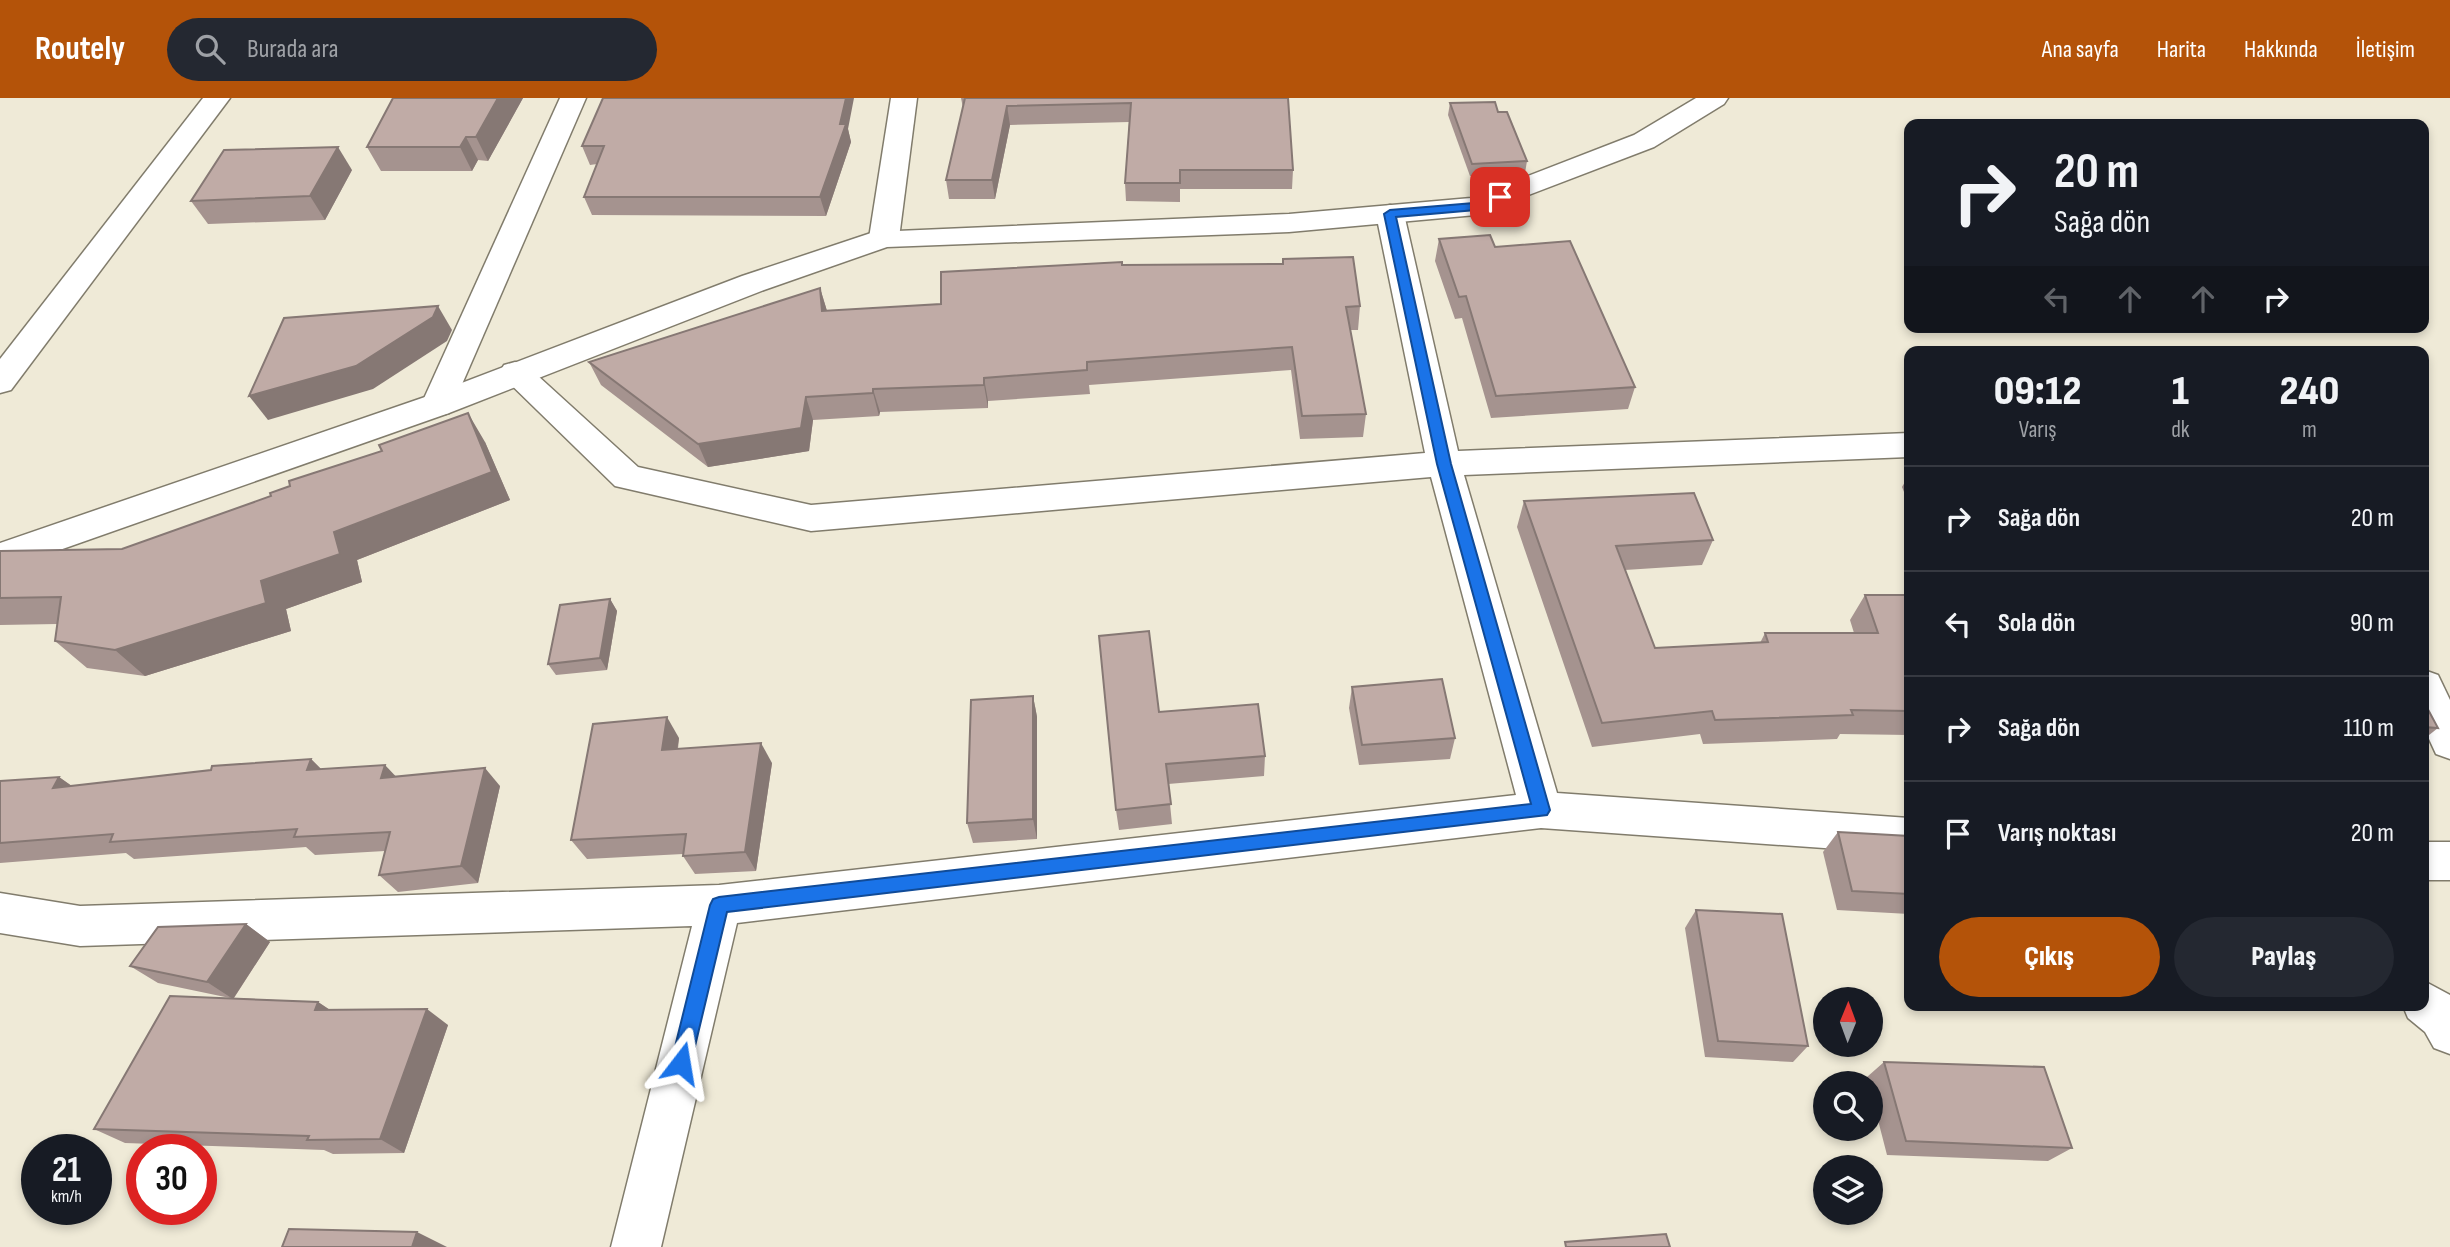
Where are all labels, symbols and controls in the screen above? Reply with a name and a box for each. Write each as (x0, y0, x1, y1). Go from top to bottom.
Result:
search box (167, 18, 657, 81)
text: Routely (35, 29, 125, 69)
icon: search (191, 30, 229, 68)
text: Burada ara (247, 34, 338, 65)
text: Ana sayfa (2042, 35, 2119, 64)
text: Harita (2157, 35, 2206, 64)
text: Hakkında (2244, 35, 2318, 64)
text: İletişim (2356, 35, 2415, 64)
text: 20 m (2054, 143, 2139, 202)
icon: right (1939, 147, 2030, 238)
pin (1470, 167, 1530, 227)
icon: arrive (1481, 178, 1519, 216)
text: Sağa dön (2054, 203, 2150, 242)
icon: left (2038, 280, 2076, 318)
icon: ahead (2111, 280, 2149, 318)
icon: ahead (2184, 280, 2222, 318)
icon: right (2257, 280, 2295, 318)
text: 09:12 (1994, 366, 2081, 417)
text: 1 (2172, 366, 2189, 417)
text: 240 (2279, 366, 2339, 417)
text: Varış (2019, 416, 2056, 444)
text: dk (2171, 416, 2190, 444)
text: m (2302, 416, 2317, 444)
icon: right (1939, 500, 1977, 538)
text: Sağa dön (1998, 503, 2080, 534)
text: 20 m (2351, 503, 2394, 534)
icon: left (1939, 605, 1977, 643)
text: Sola dön (1998, 608, 2075, 639)
text: 90 m (2350, 608, 2394, 639)
icon: right (1939, 710, 1977, 748)
text: Sağa dön (1998, 713, 2080, 744)
text: 110 m (2343, 713, 2394, 744)
icon: arrive (1939, 815, 1977, 853)
text: Varış noktası (1998, 818, 2116, 849)
text: 20 m (2351, 818, 2394, 849)
button: Çıkış (1939, 917, 2160, 997)
button: Paylaş (2174, 917, 2394, 997)
north arrow (1813, 987, 1883, 1057)
map controls (1813, 987, 1883, 1225)
position arrow (644, 1026, 718, 1100)
button: search (1813, 1071, 1883, 1141)
speed limit sign: 30 (126, 1134, 217, 1225)
text: 21 (52, 1149, 81, 1192)
button: layers (1813, 1155, 1883, 1225)
text: km/h (51, 1186, 82, 1207)

